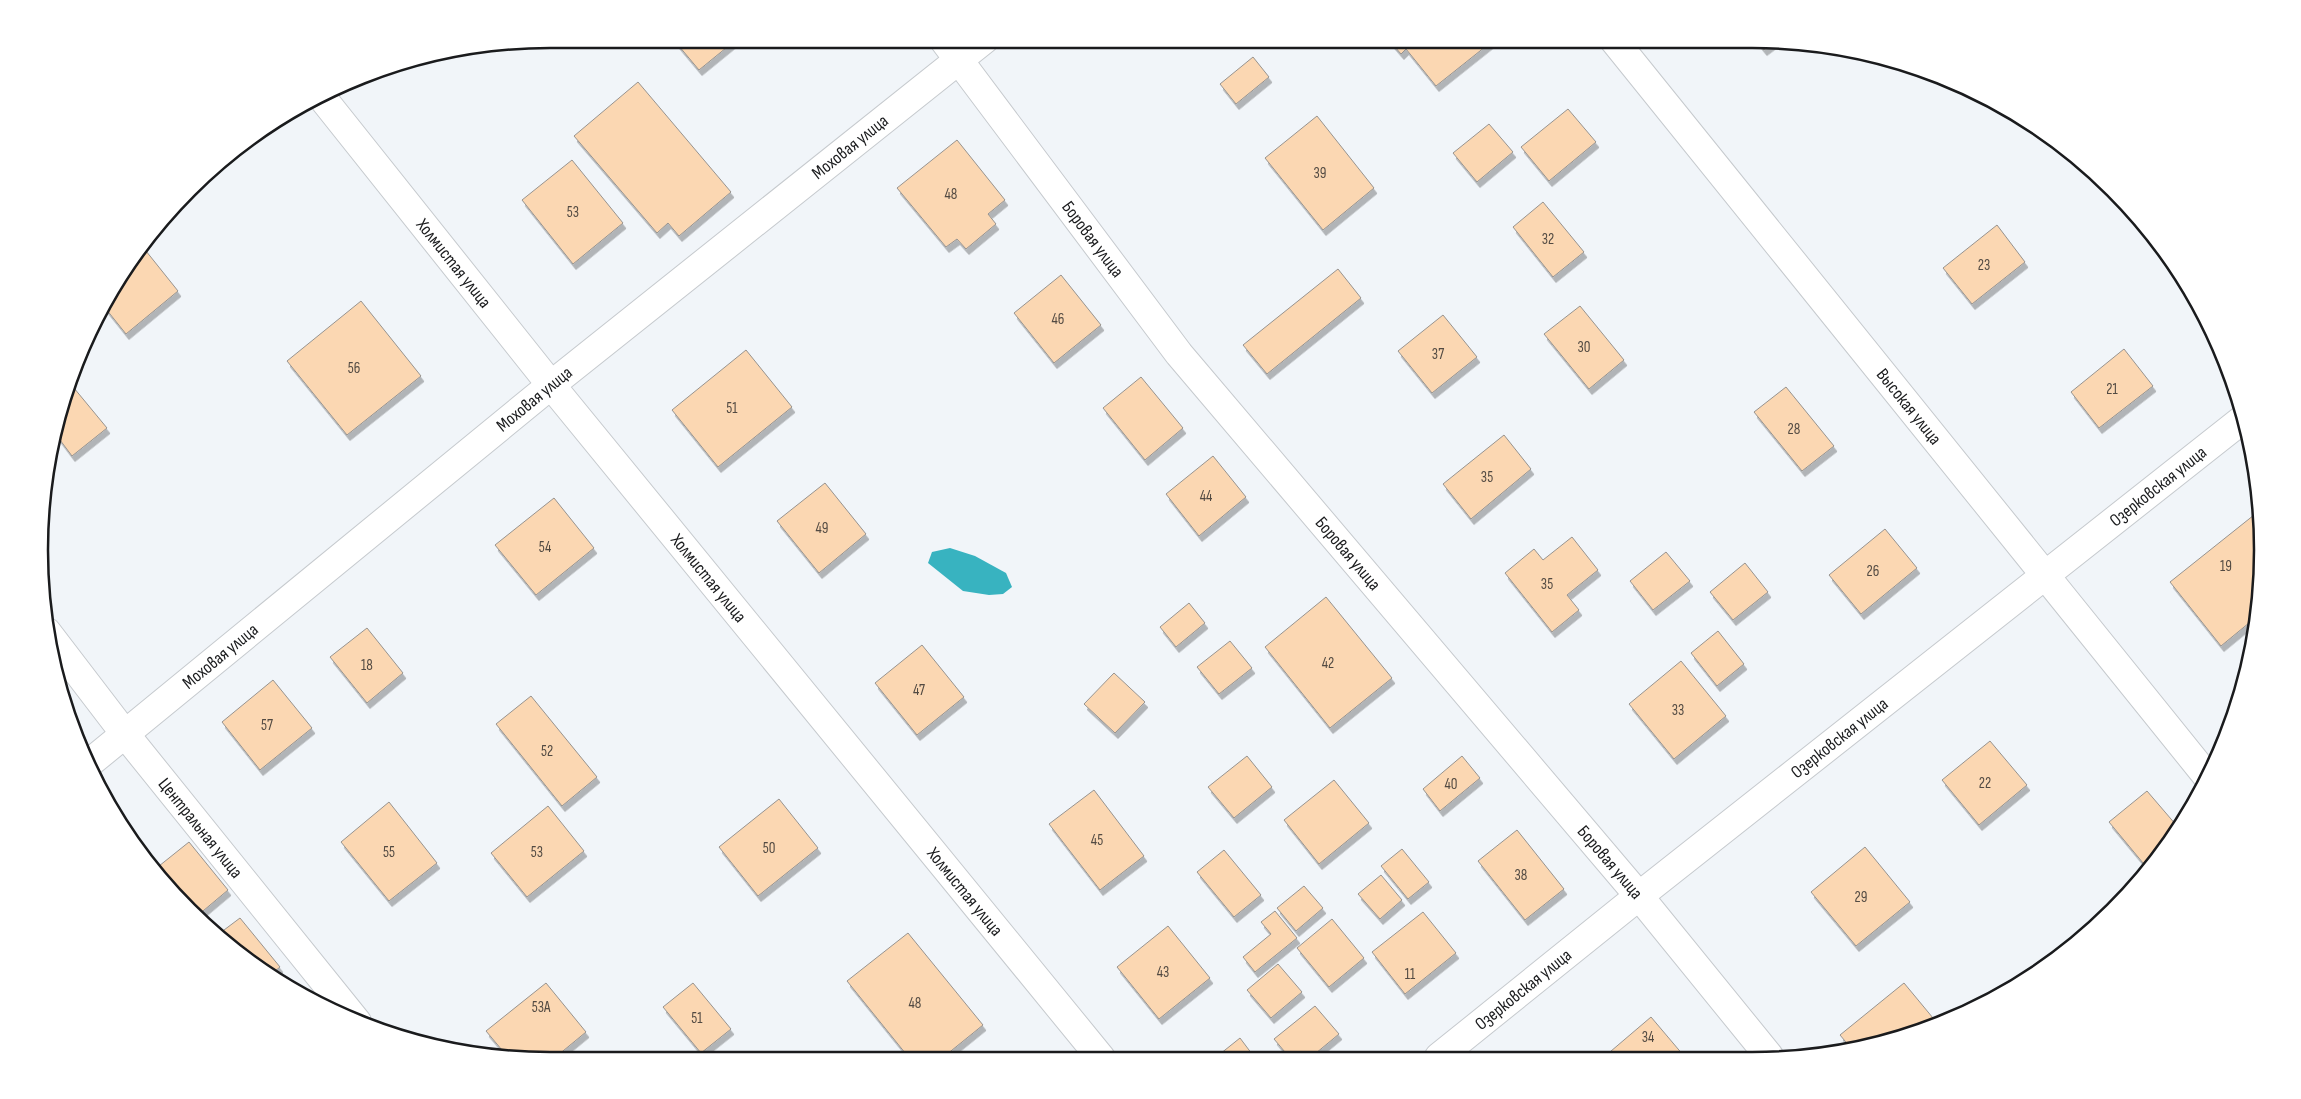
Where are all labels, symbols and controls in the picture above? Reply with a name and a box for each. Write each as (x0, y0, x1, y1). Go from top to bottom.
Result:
street label: Моховая улица (808, 110, 893, 184)
house number: 39 (1314, 164, 1326, 183)
house number: 48 (945, 185, 957, 204)
street label: Боровая улица (1057, 197, 1128, 282)
house number: 53 (567, 203, 579, 222)
street label: Холмистая улица (411, 214, 495, 312)
house number: 32 (1542, 230, 1554, 249)
house number: 23 (1978, 256, 1990, 275)
house number: 46 (1052, 310, 1064, 329)
house number: 30 (1578, 338, 1590, 357)
house number: 37 (1432, 345, 1444, 364)
house number: 56 (348, 359, 360, 378)
street label: Моховая улица (492, 362, 577, 436)
street label: Высокая улица (1872, 365, 1946, 449)
house number: 21 (2106, 380, 2118, 399)
house number: 51 (726, 399, 738, 418)
house number: 28 (1788, 420, 1800, 439)
street label: Озерковская улица (2106, 442, 2211, 531)
house number: 35 (1481, 468, 1493, 487)
house number: 44 (1200, 487, 1212, 506)
street label: Боровая улица (1311, 513, 1385, 595)
house number: 49 (816, 519, 828, 538)
street label: Холмистая улица (665, 529, 751, 627)
house number: 54 (539, 538, 551, 557)
house number: 19 (2220, 557, 2232, 576)
house number: 26 (1867, 562, 1879, 581)
house number: 35 (1541, 575, 1553, 594)
street label: Моховая улица (178, 619, 262, 694)
house number: 42 (1322, 654, 1334, 673)
house number: 18 (361, 656, 373, 675)
house number: 47 (913, 681, 925, 700)
street label: Озерковская улица (1787, 693, 1892, 783)
house number: 33 (1672, 701, 1684, 720)
house number: 57 (261, 716, 273, 735)
house number: 52 (541, 742, 553, 761)
street label: Центральная улица (154, 774, 247, 883)
house number: 22 (1979, 774, 1991, 793)
house number: 40 (1445, 775, 1457, 794)
street label: Боровая улица (1573, 821, 1647, 904)
house number: 45 (1091, 831, 1103, 850)
house number: 50 (763, 839, 775, 858)
house number: 55 (383, 843, 395, 862)
house number: 53 (531, 843, 543, 862)
street label: Холмистая улица (922, 843, 1007, 940)
house number: 38 (1515, 866, 1527, 885)
house number: 29 (1855, 888, 1867, 907)
street label: Озерковская улица (1471, 945, 1576, 1035)
house number: 43 (1157, 963, 1169, 982)
house number: 11 (1405, 965, 1416, 984)
house number: 48 (909, 994, 921, 1013)
house number: 53А (532, 998, 551, 1017)
house number: 51 (691, 1009, 703, 1028)
house number: 34 (1642, 1028, 1654, 1047)

